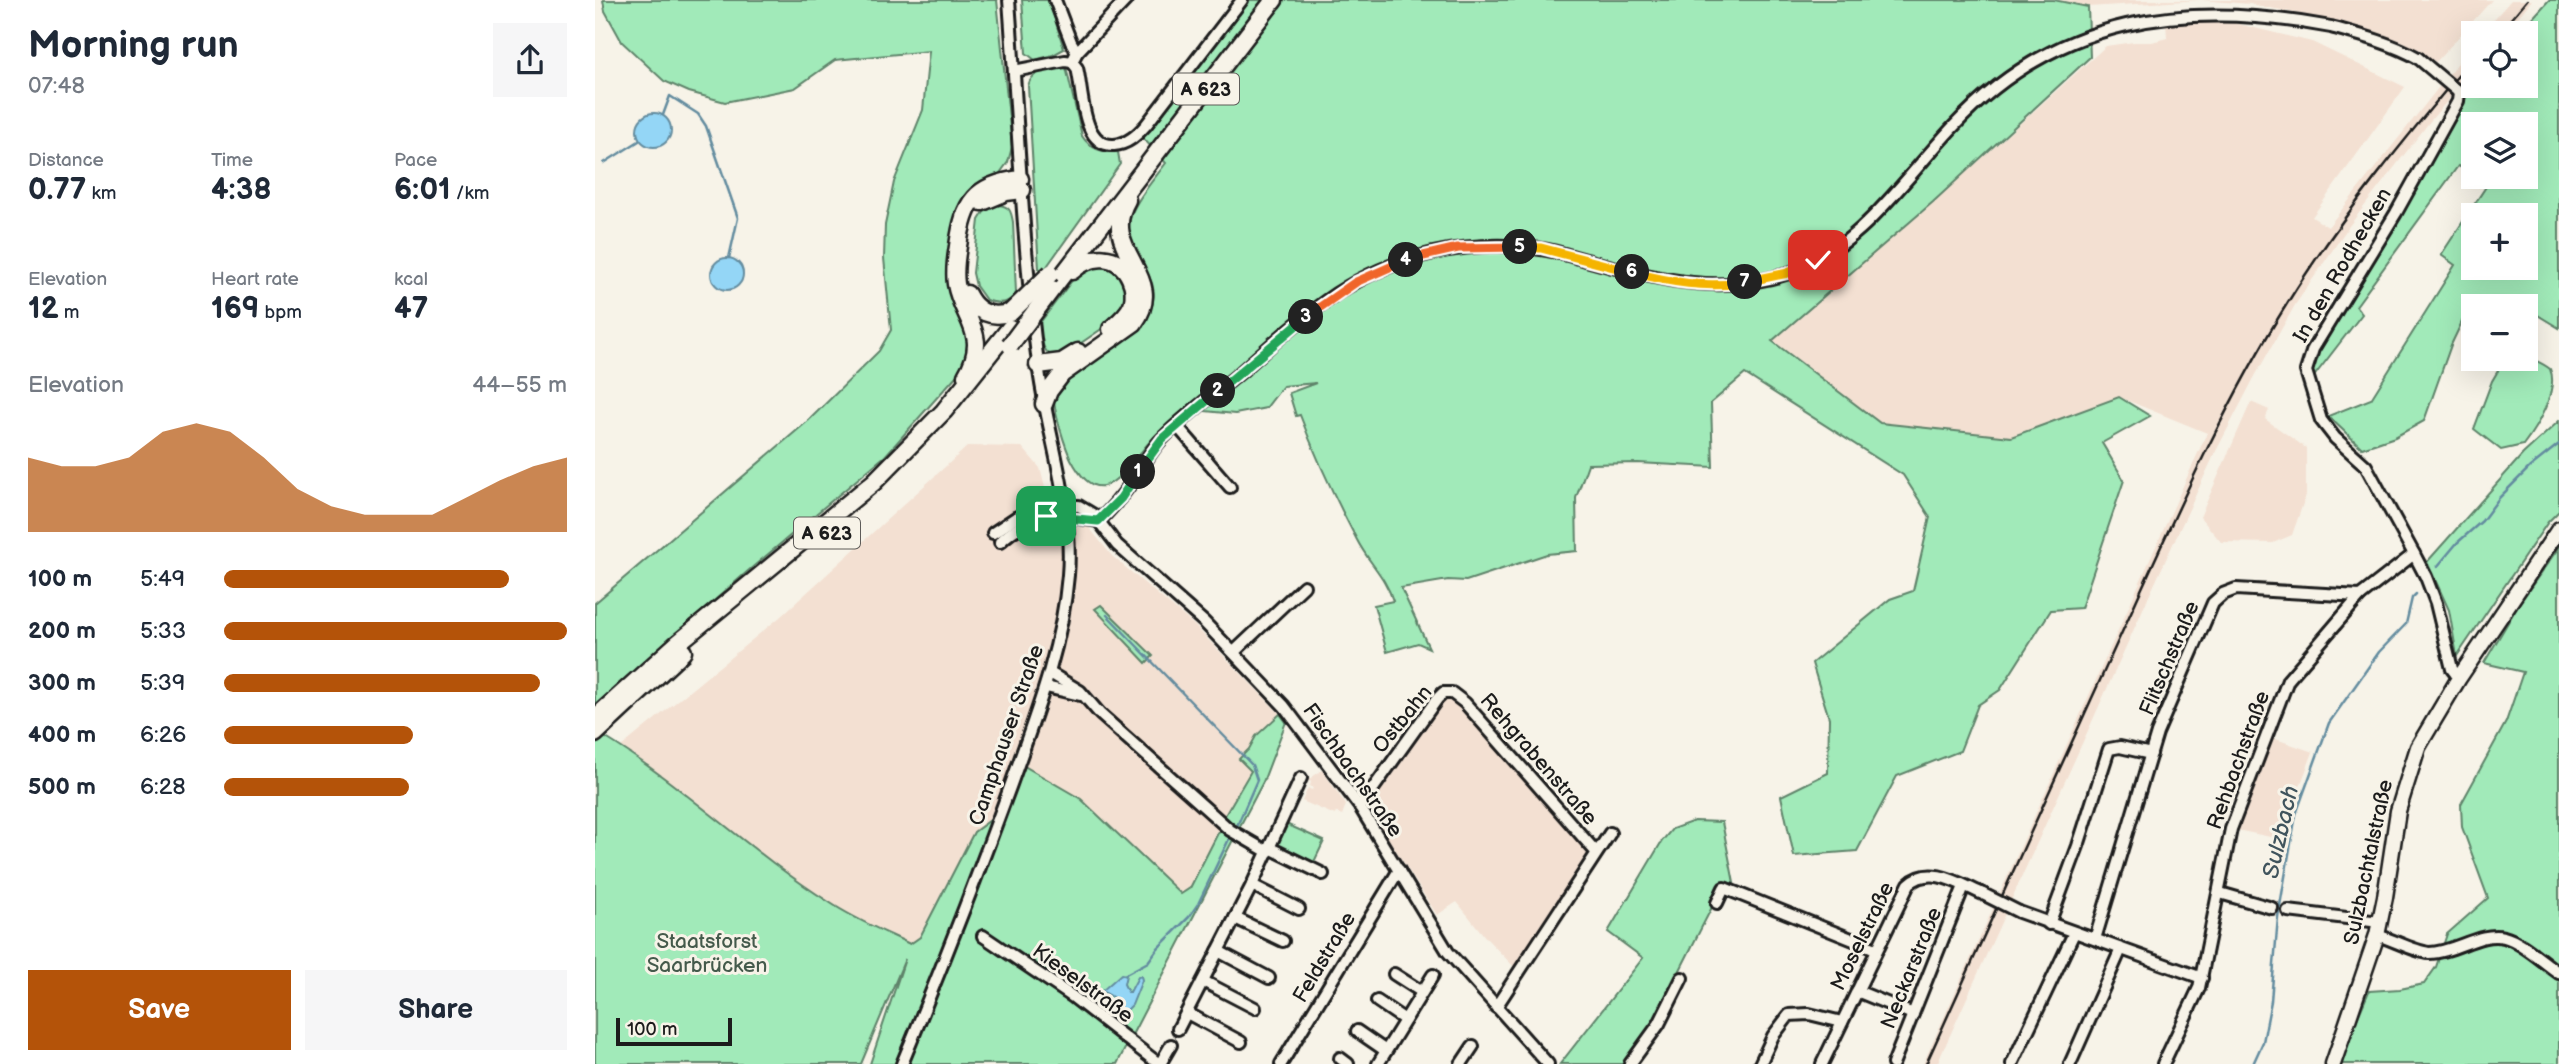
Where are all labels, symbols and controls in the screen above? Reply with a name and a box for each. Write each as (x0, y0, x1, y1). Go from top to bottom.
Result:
map controls (2461, 21, 2538, 371)
button: locate (2461, 21, 2538, 98)
text: Morning run (28, 23, 239, 68)
button: share (493, 23, 567, 97)
text: 07:48 (28, 72, 85, 100)
road number: A 623 (1173, 74, 1239, 104)
button: layers (2461, 112, 2538, 189)
text: Distance (28, 149, 104, 172)
text: Time (211, 149, 253, 172)
text: Pace (394, 149, 437, 172)
text: 0.77 (28, 172, 86, 208)
text: 4:38 (211, 172, 271, 208)
text: 6:01 (394, 172, 451, 208)
text: km (86, 182, 117, 205)
text: /km (451, 182, 489, 205)
street label: In den Rodhecken (2288, 183, 2397, 347)
button: + (2461, 203, 2538, 280)
pin: 5 (1503, 230, 1537, 264)
pin (1788, 230, 1848, 290)
text: 5 (1514, 235, 1525, 258)
icon: check (1799, 241, 1837, 279)
pin: 4 (1389, 243, 1423, 278)
text: 4 (1400, 248, 1411, 271)
pin: 6 (1615, 254, 1649, 290)
text: 6 (1626, 260, 1637, 283)
pin: 7 (1727, 264, 1763, 300)
text: Elevation (28, 268, 107, 291)
text: Heart rate (211, 268, 299, 291)
text: kcal (394, 268, 428, 291)
text: 7 (1739, 270, 1750, 293)
text: 12 (28, 291, 59, 327)
text: 169 (211, 291, 259, 327)
text: 47 (394, 291, 428, 327)
button: − (2461, 294, 2538, 371)
pin: 3 (1289, 300, 1323, 334)
text: m (59, 301, 79, 324)
text: bpm (259, 301, 302, 324)
text: 3 (1300, 305, 1311, 328)
text: Elevation (28, 371, 124, 399)
text: 44–55 m (472, 371, 567, 399)
pin: 2 (1201, 374, 1235, 408)
text: 2 (1212, 379, 1223, 402)
pin: 1 (1121, 454, 1155, 490)
text: 1 (1134, 460, 1142, 483)
pin (1016, 486, 1076, 546)
icon: arrive (1027, 497, 1065, 535)
road number: A 623 (794, 518, 860, 548)
text: 100 m (28, 565, 92, 593)
text: 5:49 (140, 565, 185, 593)
street label: Flitschstraße (2134, 597, 2205, 719)
text: 200 m (28, 617, 96, 645)
text: 5:33 (140, 617, 186, 645)
street label: Camphauser Straße (964, 641, 1049, 829)
text: 300 m (28, 669, 96, 697)
text: 5:39 (140, 669, 185, 697)
street label: Ostbahn (1367, 680, 1437, 758)
street label: Rehbachstraße (2202, 687, 2275, 833)
street label: Rehgrabenstraße (1475, 688, 1603, 830)
street label: Fischbachstraße (1297, 699, 1408, 842)
text: 400 m (28, 721, 96, 749)
text: 6:26 (140, 721, 186, 749)
text: 500 m (28, 773, 96, 801)
text: 6:28 (140, 773, 186, 801)
street label: Sulzbachtalstraße (2339, 777, 2398, 947)
water label: Sulzbach (2257, 783, 2305, 881)
street label: Moselstraße (1825, 878, 1899, 995)
street label: Neckarstraße (1876, 904, 1947, 1033)
street label: Feldstraße (1288, 908, 1361, 1007)
park label: Staatsforst Saarbrücken (647, 929, 767, 978)
street label: Kieselstraße (1027, 938, 1138, 1028)
button: Save (28, 970, 291, 1050)
button: Share (305, 970, 567, 1050)
scale bar (616, 1015, 731, 1047)
text: 100 m (627, 1018, 678, 1041)

